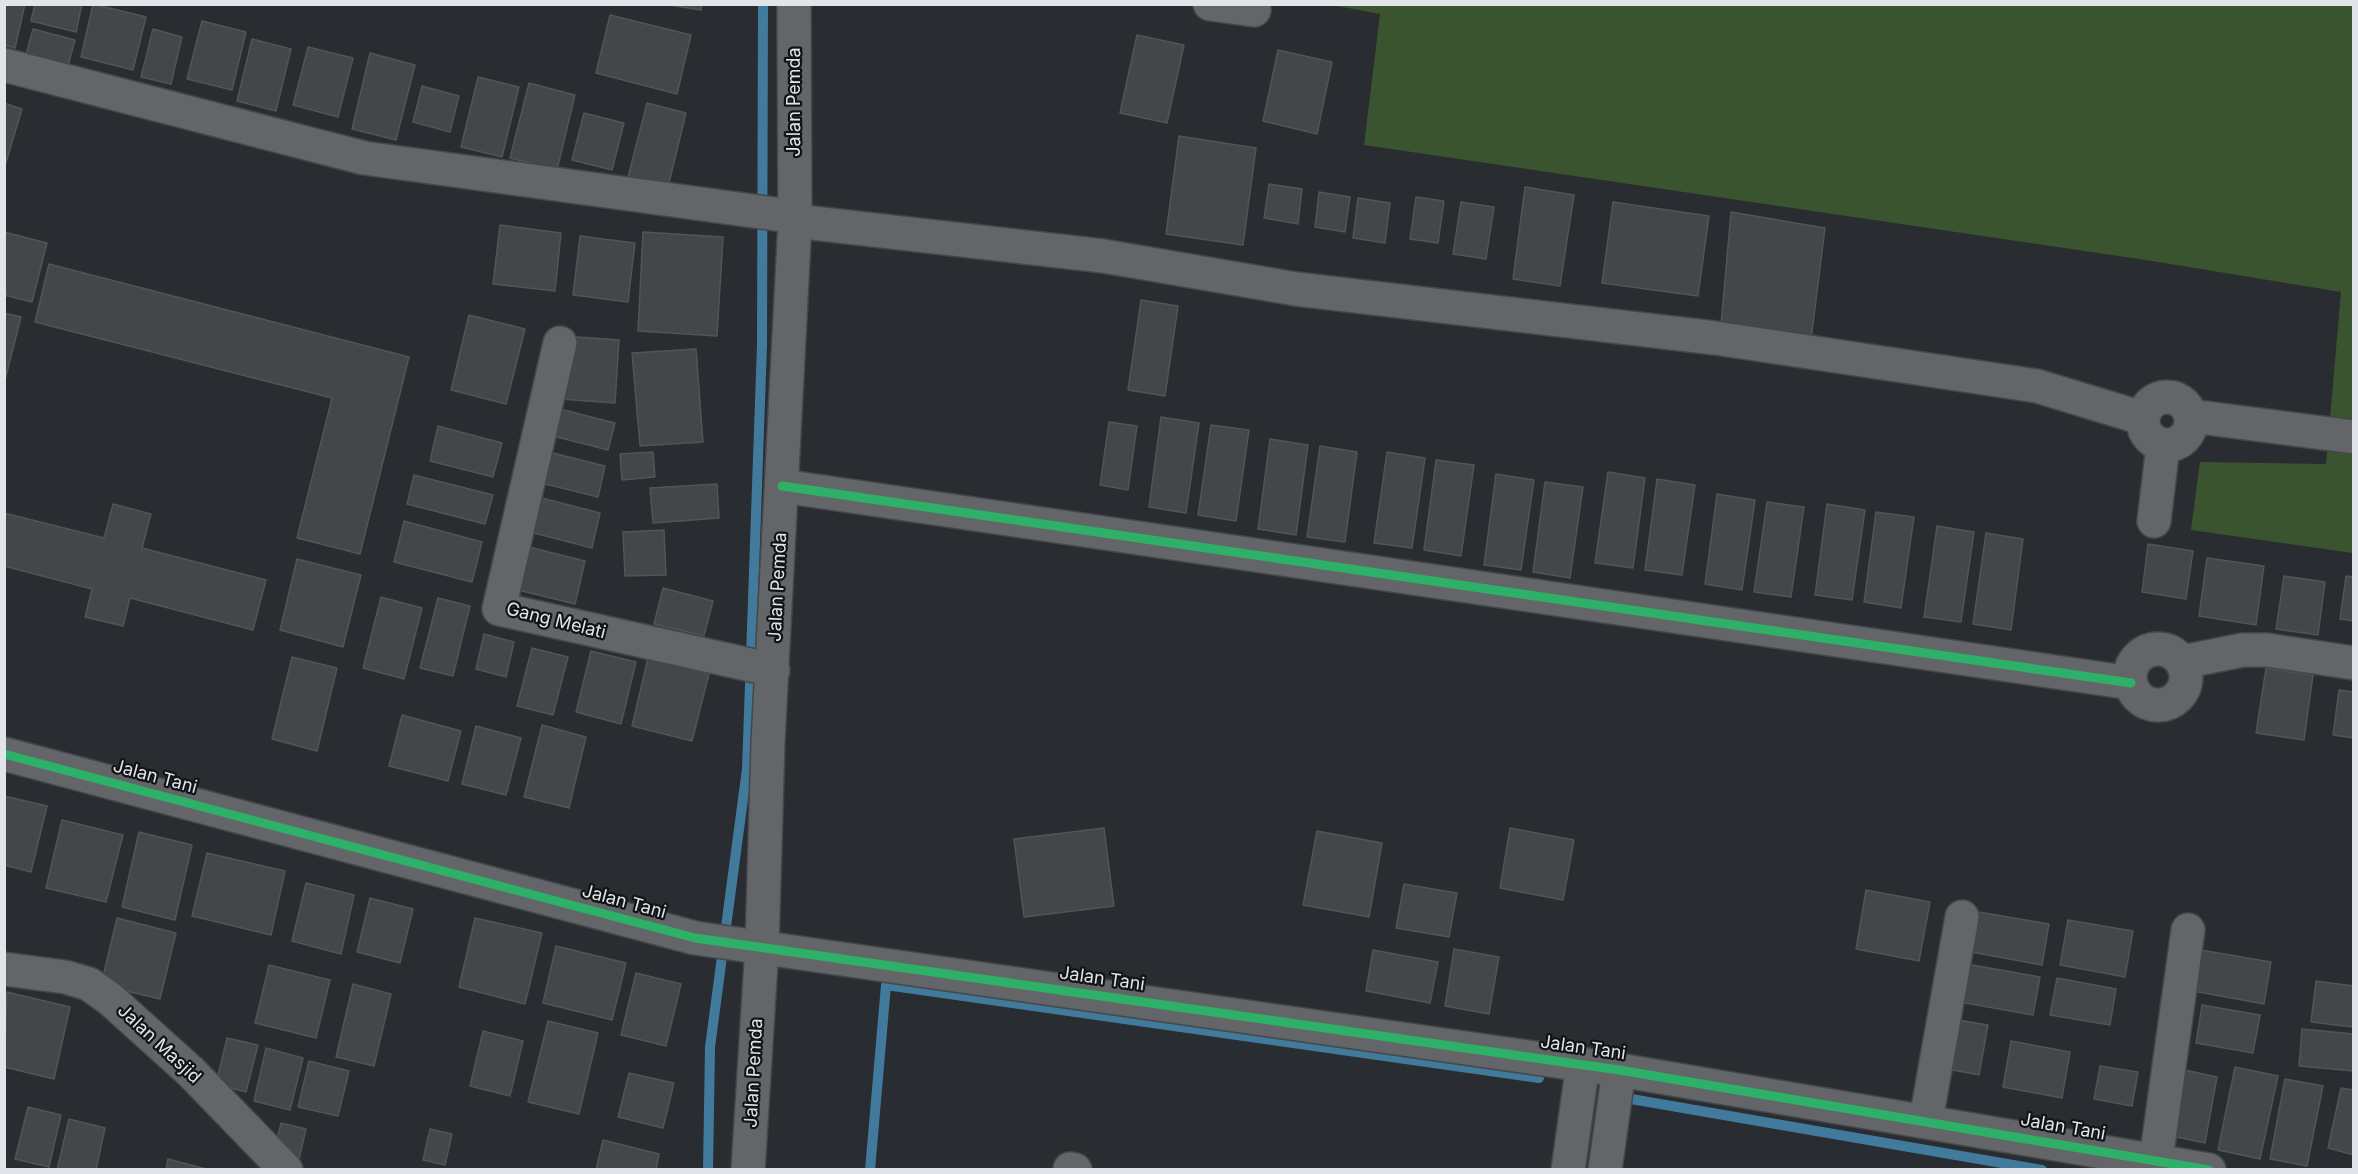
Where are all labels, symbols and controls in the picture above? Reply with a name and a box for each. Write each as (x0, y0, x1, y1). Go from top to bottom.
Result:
street label: Jalan Pemda (784, 47, 806, 157)
street label: Jalan Pemda (764, 532, 792, 642)
street label: Gang Melati (504, 598, 608, 644)
street label: Jalan Tani (111, 755, 199, 799)
street label: Jalan Tani (580, 880, 668, 924)
street label: Jalan Tani (1058, 962, 1146, 996)
street label: Jalan Masjid (113, 1000, 205, 1088)
street label: Jalan Pemda (740, 1018, 768, 1128)
street label: Jalan Tani (1539, 1031, 1627, 1065)
street label: Jalan Tani (2019, 1109, 2107, 1145)

